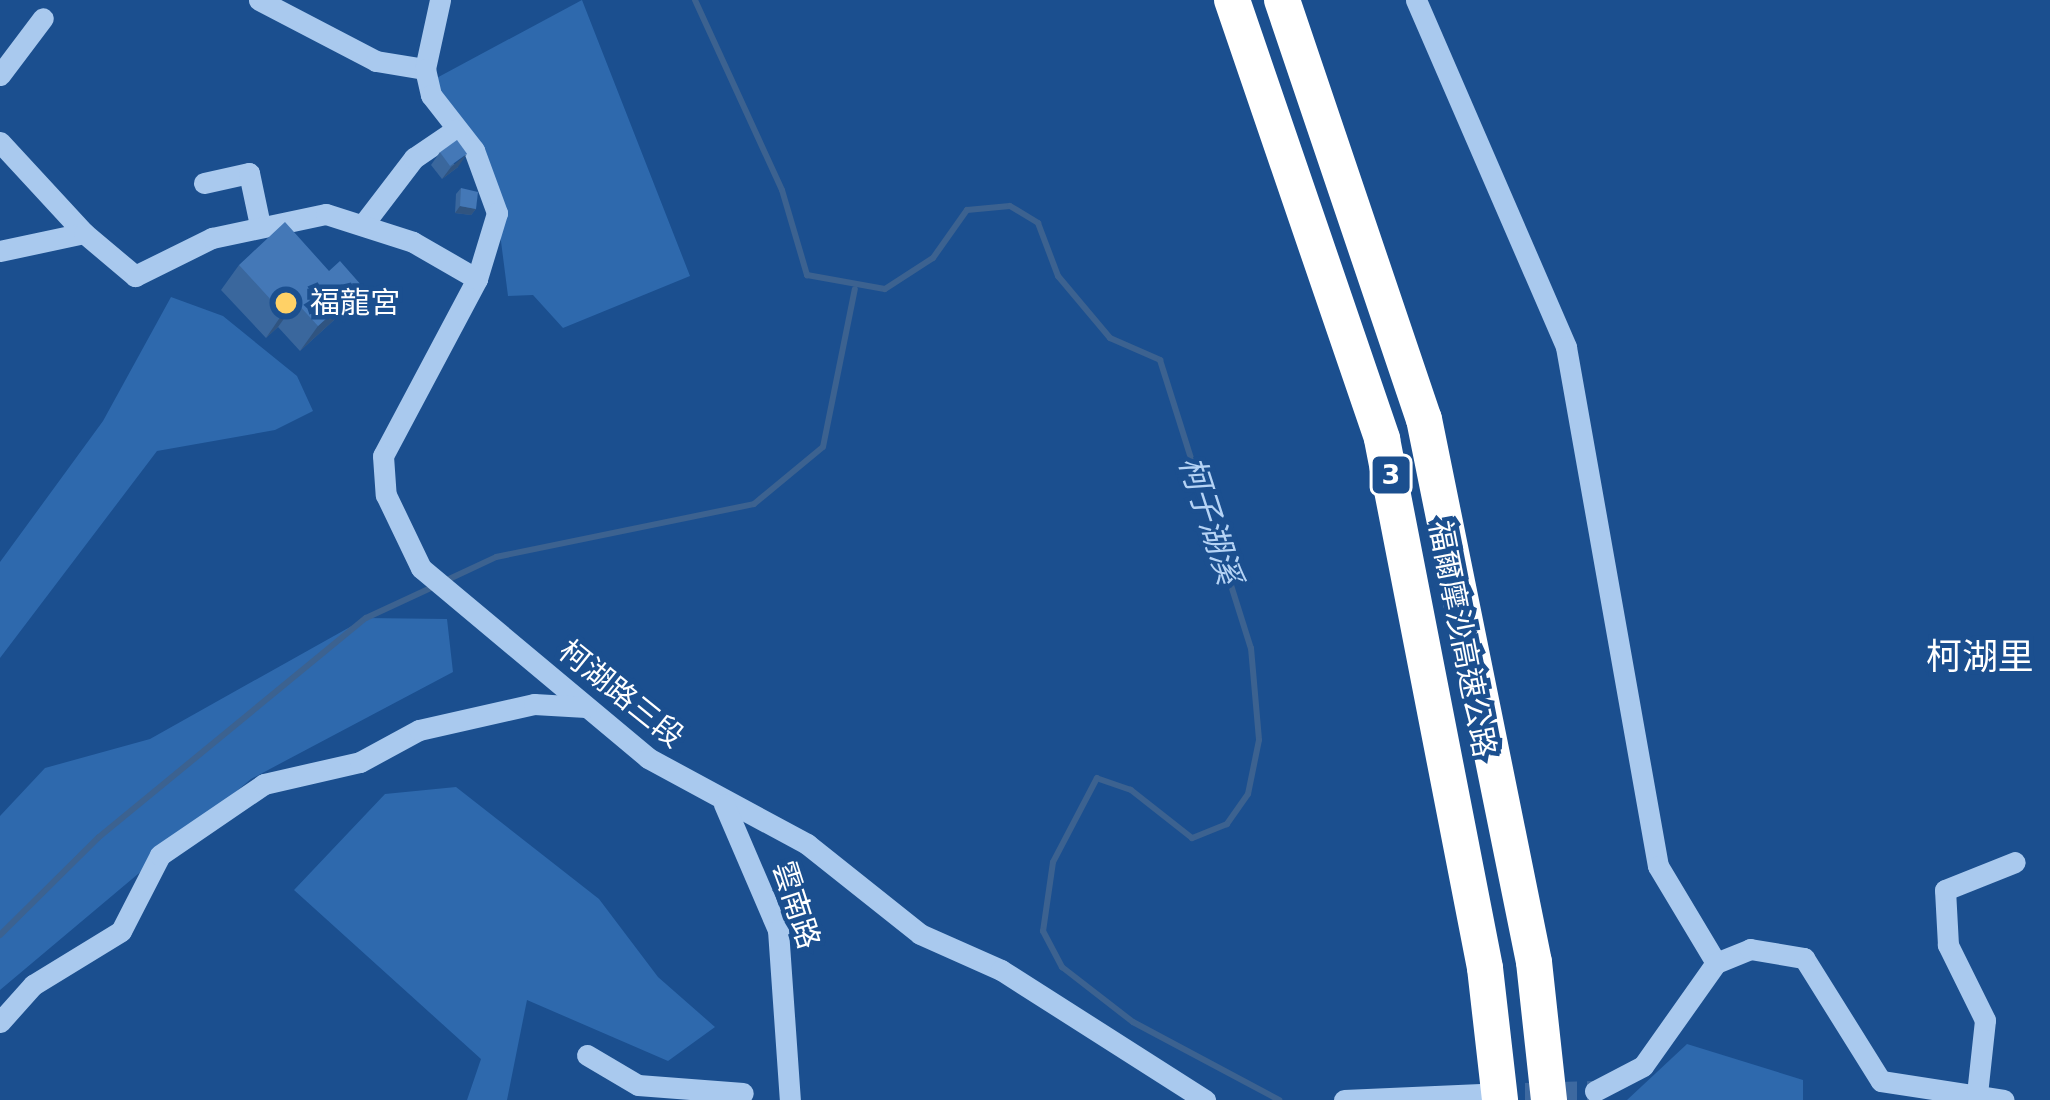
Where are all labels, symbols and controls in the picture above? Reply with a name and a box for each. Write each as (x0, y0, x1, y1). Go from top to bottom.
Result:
place label: 福龍宮 (310, 285, 400, 321)
marker: 福龍宮 (273, 290, 299, 316)
water label: 柯子湖溪 (1171, 451, 1249, 589)
road number: 3 (1367, 454, 1415, 496)
street label: 福爾摩沙高速公路 (1421, 518, 1503, 760)
street label: 柯湖路三段 (551, 633, 691, 755)
district label: 柯湖里 (1926, 635, 2034, 679)
street label: 雲南路 (765, 857, 827, 953)

